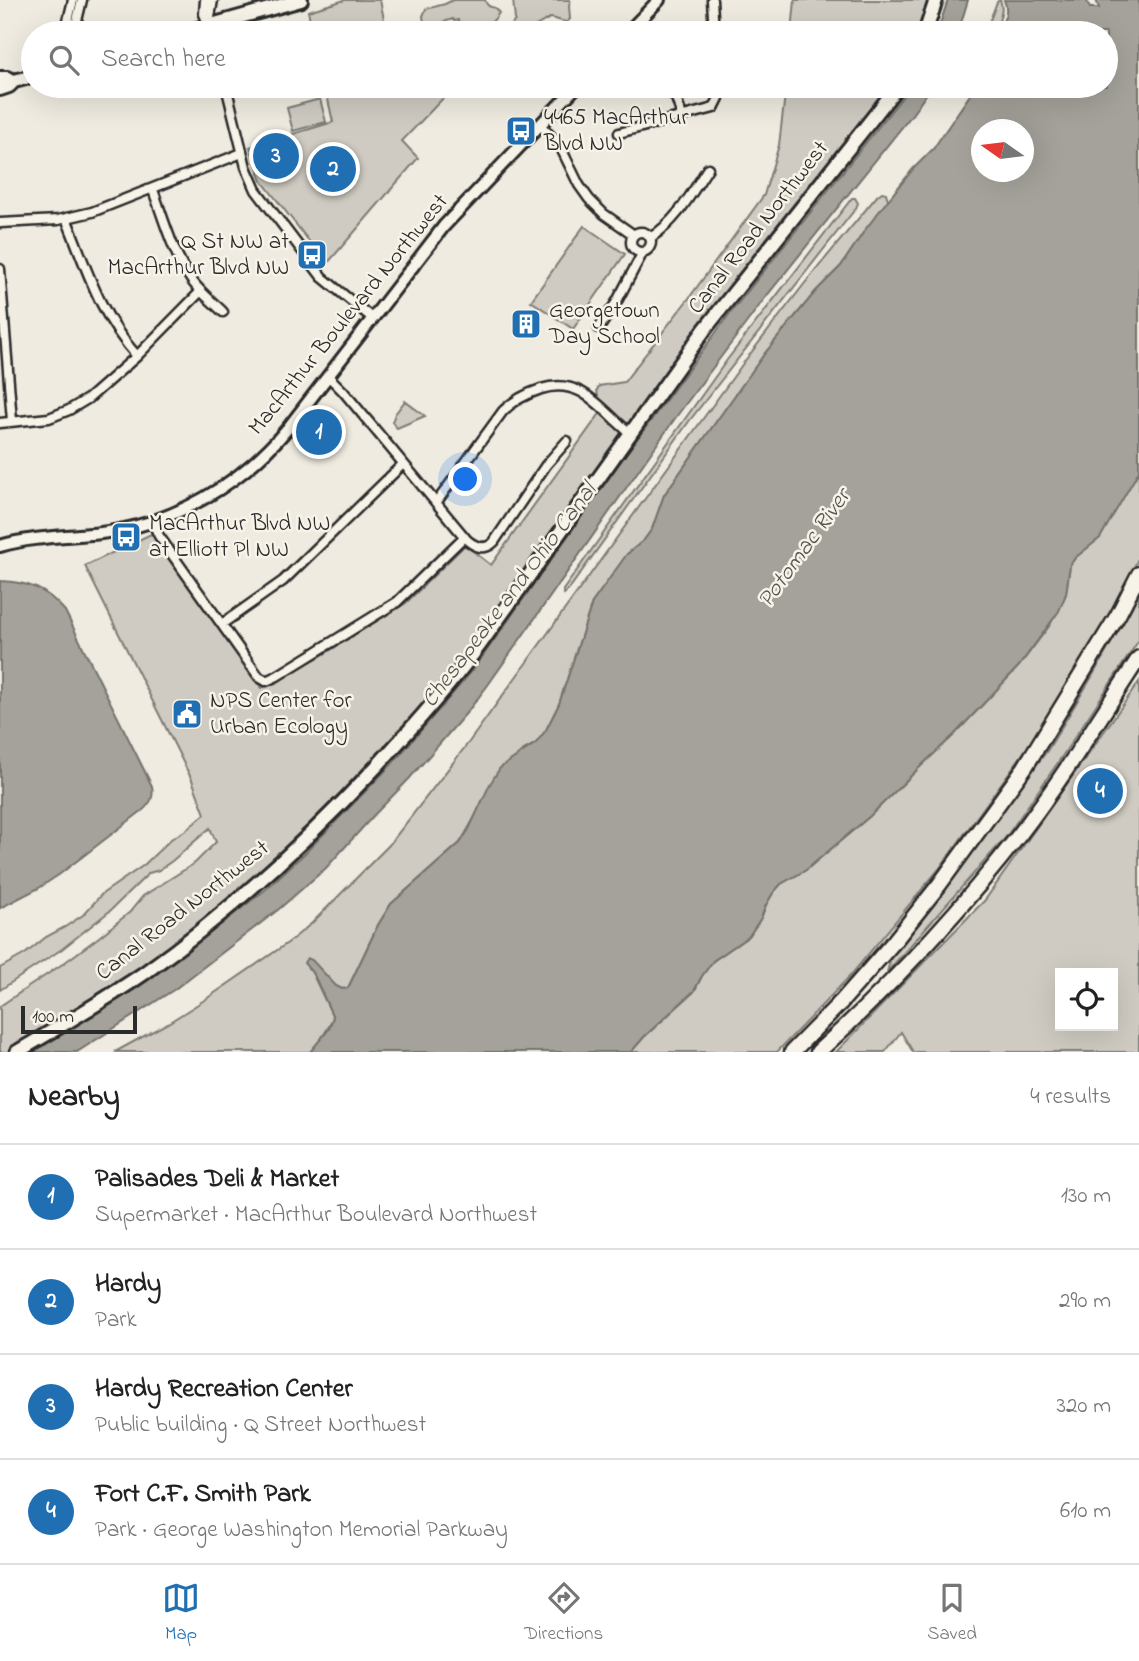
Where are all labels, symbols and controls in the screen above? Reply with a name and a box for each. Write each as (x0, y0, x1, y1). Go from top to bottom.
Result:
search box (21, 21, 1118, 98)
icon: search (45, 41, 83, 79)
text: Search here (101, 41, 226, 79)
place label: 4465 MacArthur Blvd NW (543, 102, 690, 161)
bus stop icon: 4465 MacArthur Blvd NW (504, 114, 538, 148)
north arrow (971, 119, 1034, 182)
pin: 3 (253, 130, 299, 182)
street label: Canal Road Northwest (681, 134, 838, 322)
pin: 2 (310, 143, 356, 195)
street label: MacArthur Boulevard Northwest (241, 187, 457, 443)
place label: Q St NW at MacArthur Blvd NW (108, 226, 289, 285)
bus stop icon: Q St NW at MacArthur Blvd NW (295, 238, 329, 272)
place label: Georgetown Day School (548, 295, 660, 356)
building icon: Georgetown Day School (509, 307, 543, 341)
pin: 1 (296, 406, 342, 458)
your location (448, 462, 482, 496)
water label: Chesapeake and Ohio Canal (414, 474, 608, 716)
water label: Potomac River (750, 480, 862, 616)
place label: MacArthur Blvd NW at Elliott Pl NW (149, 508, 330, 567)
bus stop icon: MacArthur Blvd NW at Elliott Pl NW (109, 520, 143, 554)
place label: NPS Center for Urban Ecology (210, 685, 352, 746)
public building icon: NPS Center for Urban Ecology (170, 697, 204, 731)
pin: 4 (1077, 765, 1123, 817)
street label: Canal Road Northwest (89, 832, 277, 989)
map controls (1055, 968, 1118, 1031)
button: locate (1055, 968, 1118, 1031)
scale bar (21, 1003, 136, 1035)
text: 100 m (32, 1004, 74, 1031)
text: Nearby (28, 1076, 120, 1120)
text: 4 results (1030, 1081, 1111, 1114)
text: Palisades Deli & Market (95, 1161, 339, 1199)
text: 1 (47, 1180, 55, 1213)
text: 130 m (1061, 1180, 1111, 1213)
text: Supermarket · MacArthur Boulevard Northwest (95, 1199, 537, 1232)
text: Hardy (95, 1266, 161, 1304)
text: 2 (45, 1285, 57, 1318)
text: 290 m (1059, 1285, 1111, 1318)
text: Park (95, 1304, 137, 1337)
text: Hardy Recreation Center (95, 1371, 353, 1409)
text: 3 (46, 1390, 56, 1423)
text: 320 m (1057, 1390, 1111, 1423)
text: Public building · Q Street Northwest (95, 1409, 426, 1442)
text: Fort C.F. Smith Park (95, 1476, 311, 1514)
text: 4 (46, 1495, 56, 1528)
text: 610 m (1060, 1495, 1111, 1528)
text: Park · George Washington Memorial Parkway (95, 1514, 508, 1547)
tab: Map (162, 1579, 200, 1648)
tab: Directions (524, 1579, 603, 1648)
tab: Saved (927, 1579, 977, 1648)

